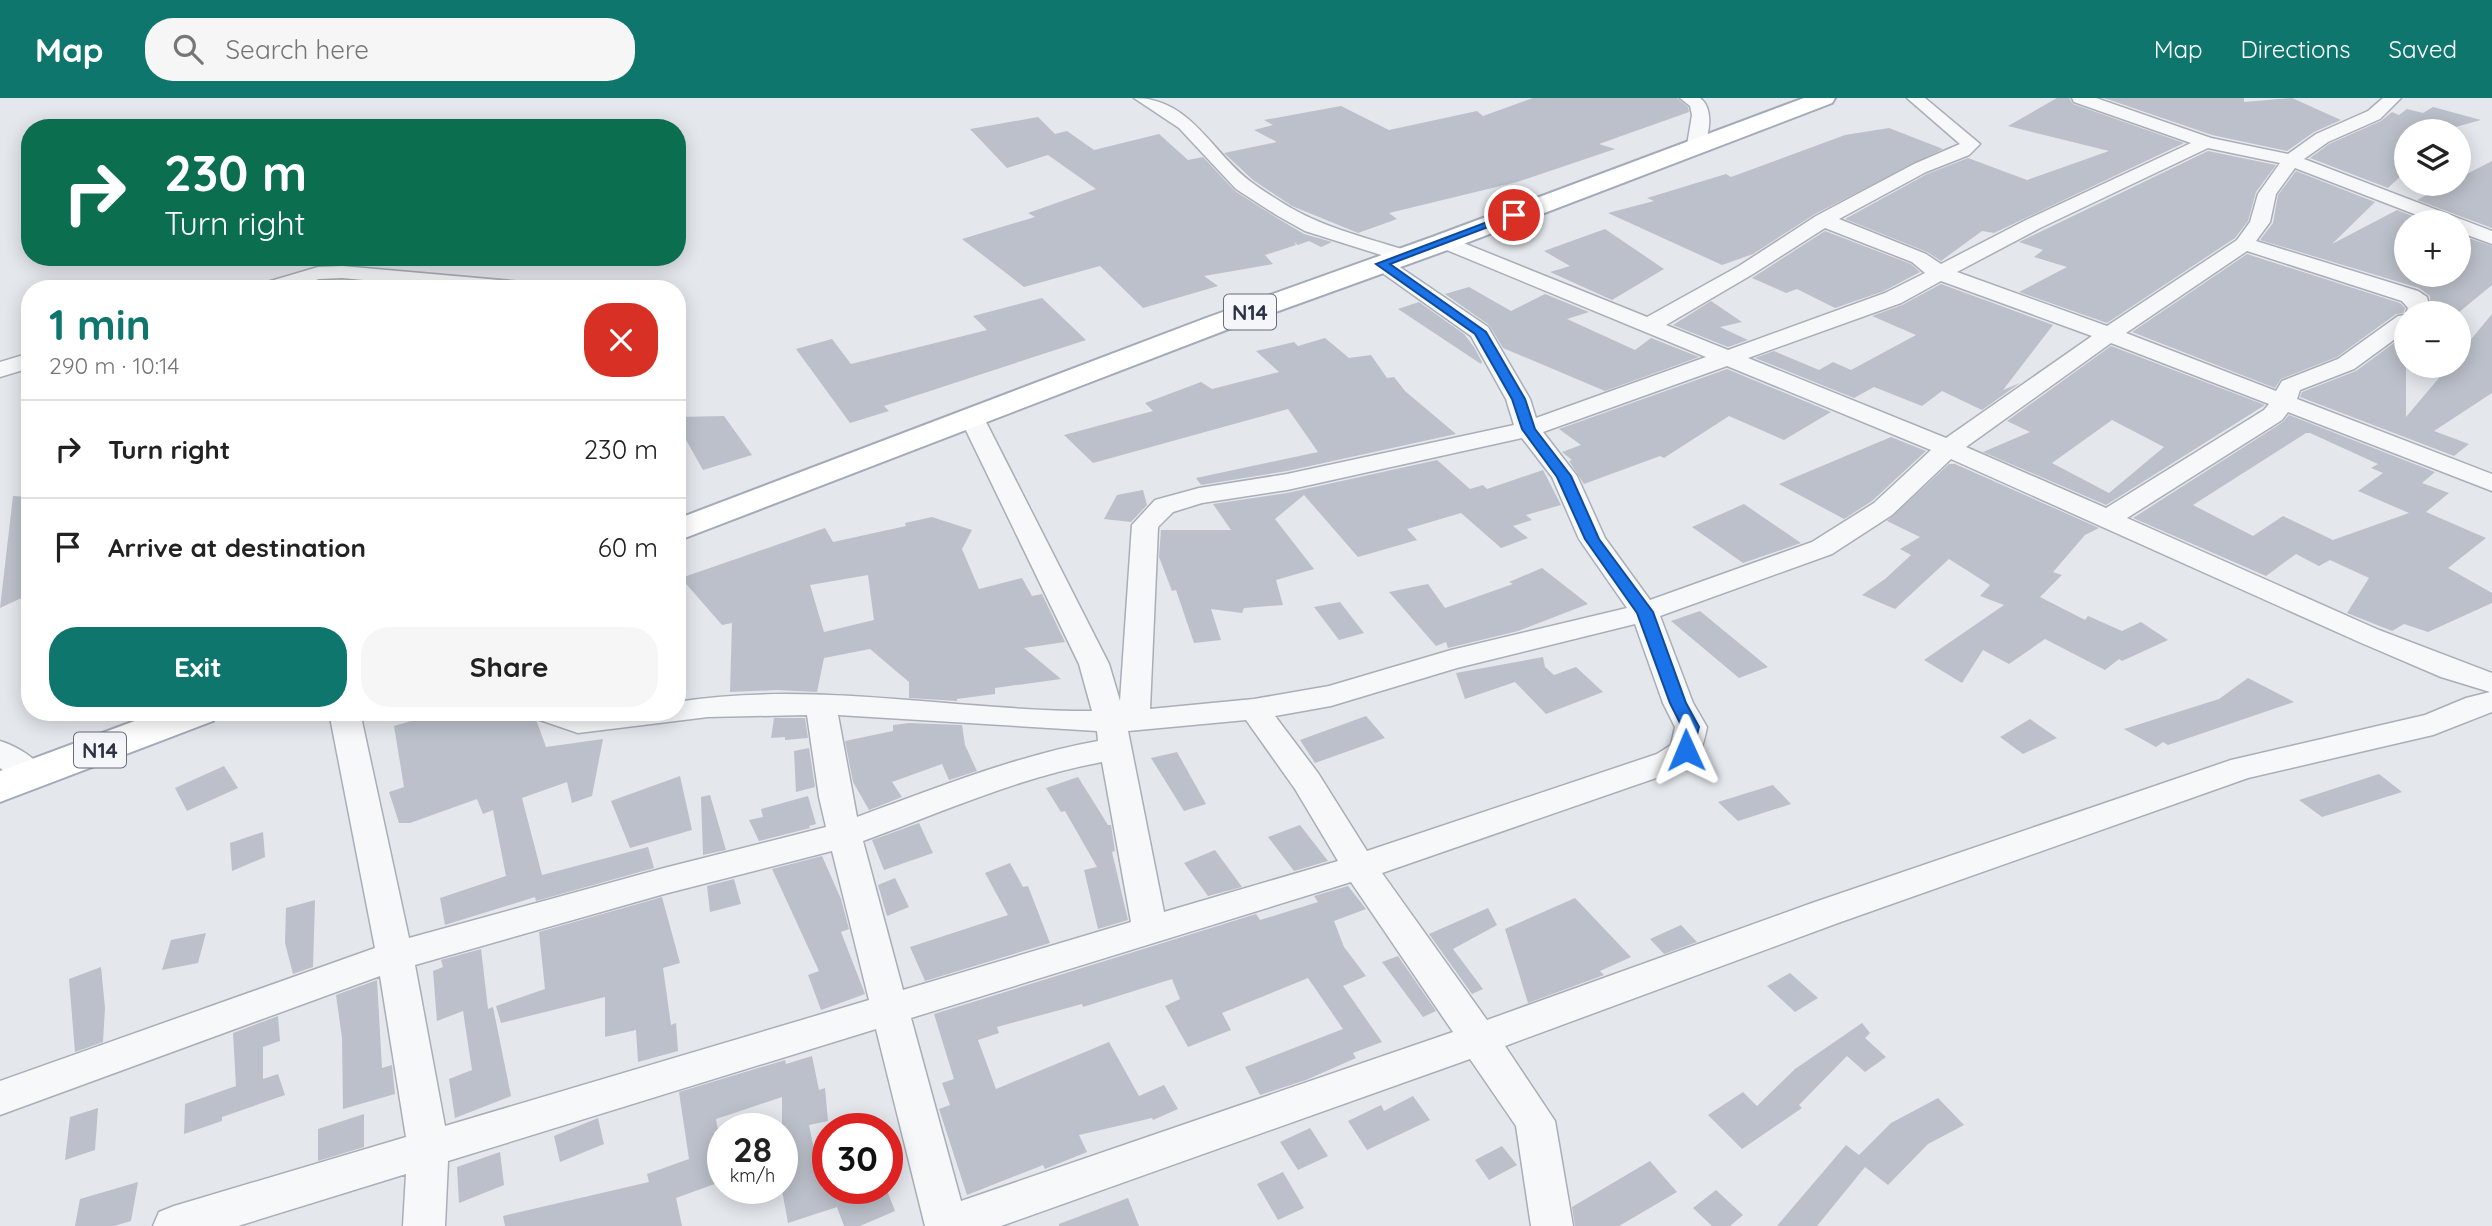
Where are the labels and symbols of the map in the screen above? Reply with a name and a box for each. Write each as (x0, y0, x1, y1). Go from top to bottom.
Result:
pin (1484, 185, 1544, 245)
road number: N14 (1224, 294, 1276, 330)
position arrow (1649, 713, 1723, 787)
road number: N14 (74, 732, 126, 768)
speed limit sign: 30 (812, 1113, 903, 1204)

